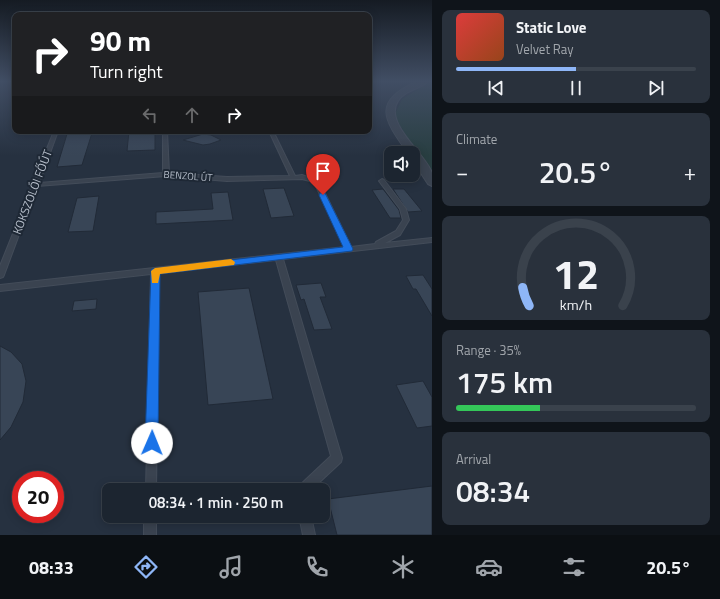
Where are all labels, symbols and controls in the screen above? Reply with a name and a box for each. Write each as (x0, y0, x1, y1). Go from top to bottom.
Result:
text: Static Love (516, 16, 587, 39)
text: 90 m (90, 19, 151, 62)
icon: right (24, 28, 76, 80)
text: Velvet Ray (516, 39, 574, 59)
text: Turn right (90, 58, 163, 85)
icon: previous (485, 77, 507, 99)
icon: pause (565, 77, 587, 99)
icon: next (645, 77, 667, 99)
icon: left (139, 104, 161, 126)
icon: ahead (181, 104, 203, 126)
icon: right (223, 104, 245, 126)
text: Climate (456, 129, 497, 149)
street label: KOKSZOLÓI FŐÚT (7, 146, 57, 237)
map controls (384, 146, 420, 182)
button: sound (384, 146, 420, 182)
text: 20.5° (539, 149, 613, 195)
pin (306, 154, 340, 195)
text: − (456, 155, 468, 189)
text: + (684, 155, 696, 189)
icon: arrive (312, 160, 334, 182)
street label: BENZOL ÚT (163, 167, 214, 185)
text: 12 (553, 241, 599, 304)
text: km/h (560, 293, 592, 315)
text: Range · 35% (456, 340, 521, 360)
text: 175 km (456, 359, 553, 405)
position arrow (131, 422, 173, 464)
text: Arrival (456, 449, 491, 469)
text: 08:34 (456, 468, 530, 514)
speed limit sign: 20 (12, 471, 64, 523)
text: 08:34 · 1 min · 250 m (149, 491, 283, 514)
icon: directions (132, 553, 160, 581)
icon: music (217, 553, 245, 581)
icon: phone (303, 553, 331, 581)
icon: climate (389, 553, 417, 581)
icon: car (475, 553, 503, 581)
icon: filters (560, 553, 588, 581)
text: 08:33 (29, 554, 74, 581)
text: 20.5° (646, 554, 691, 581)

